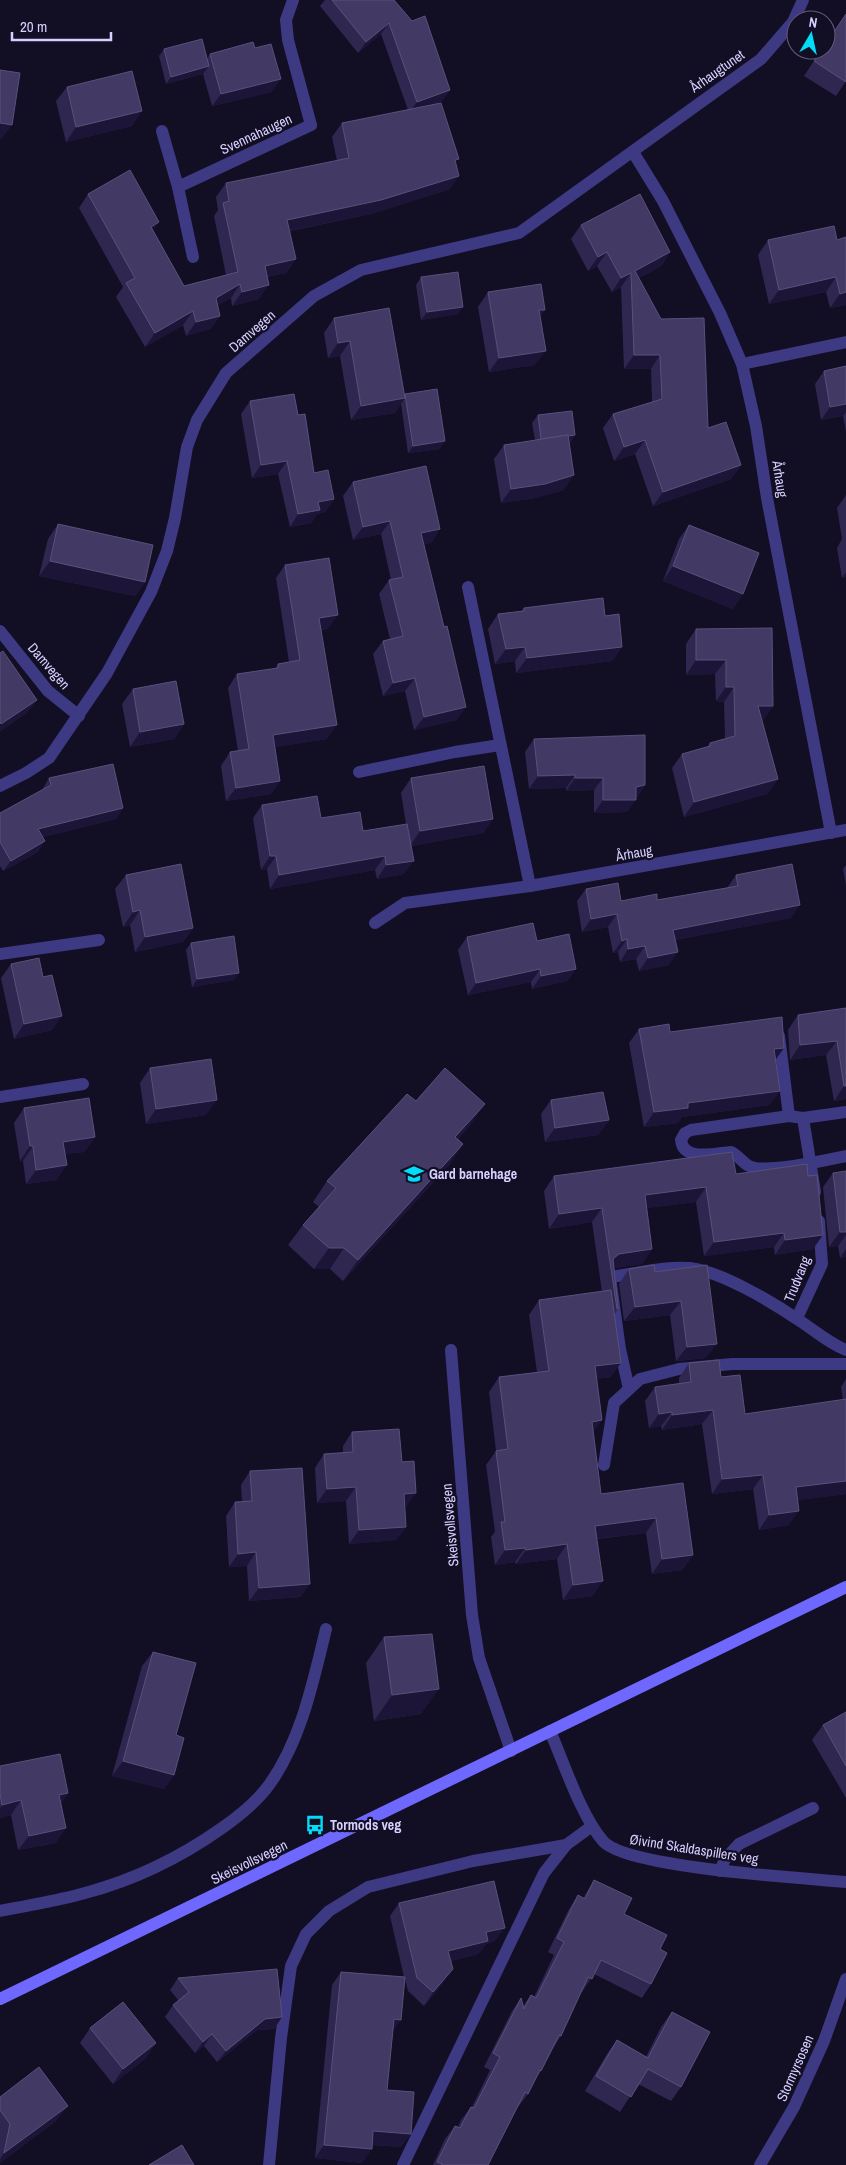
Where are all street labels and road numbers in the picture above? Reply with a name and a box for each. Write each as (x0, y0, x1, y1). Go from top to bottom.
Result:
street label: Århaugtunet (685, 46, 748, 97)
street label: Svennahaugen (217, 110, 295, 158)
street label: Damvegen (225, 306, 279, 356)
street label: Århaug (768, 458, 792, 499)
street label: Damvegen (24, 639, 74, 693)
street label: Århaug (613, 841, 654, 865)
street label: Trudvang (780, 1253, 815, 1305)
street label: Skeisvollsvegen (437, 1483, 463, 1567)
street label: Øivind Skaldaspillers veg (628, 1830, 760, 1868)
street label: Skeisvollsvegen (208, 1836, 290, 1888)
street label: Stormyrsosen (772, 2032, 818, 2104)

